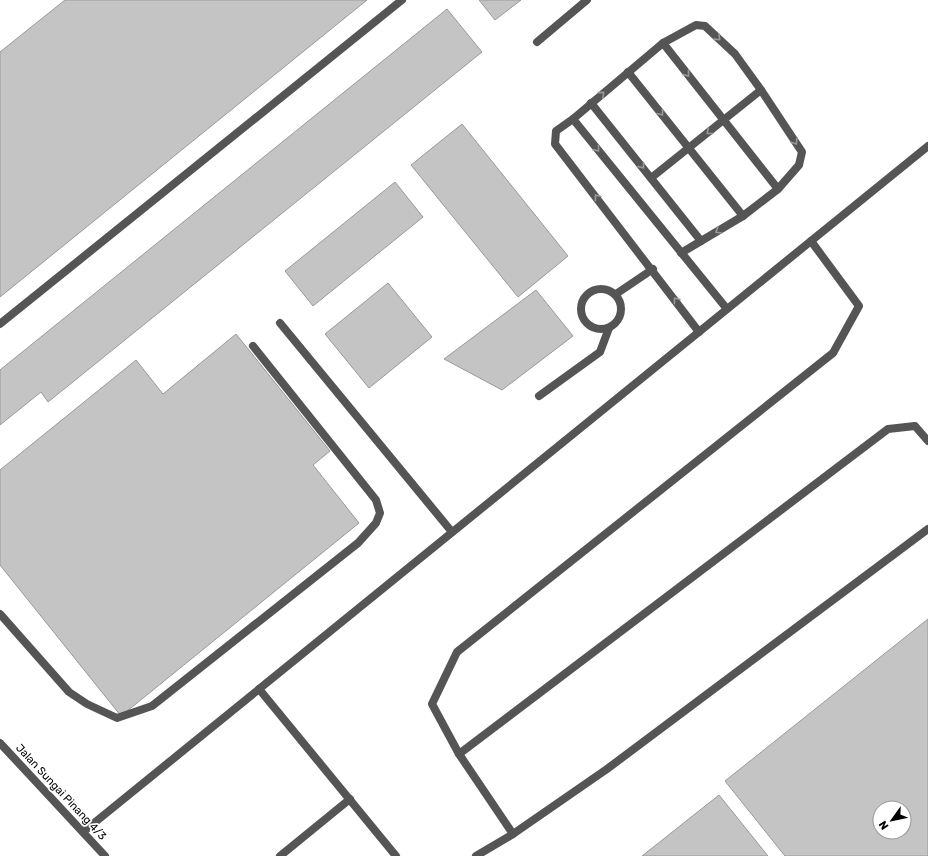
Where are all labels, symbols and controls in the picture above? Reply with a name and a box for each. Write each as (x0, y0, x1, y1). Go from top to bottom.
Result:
one-way arrow (713, 33, 721, 41)
one-way arrow (682, 69, 689, 76)
one-way arrow (598, 91, 605, 98)
one-way arrow (656, 109, 663, 116)
one-way arrow (706, 127, 713, 134)
one-way arrow (790, 138, 798, 145)
one-way arrow (593, 145, 600, 152)
one-way arrow (637, 162, 644, 169)
one-way arrow (594, 195, 601, 202)
one-way arrow (715, 226, 722, 233)
one-way arrow (674, 298, 681, 305)
street label: Jalan Sungai Pinang 4/3 (13, 741, 109, 843)
north arrow (872, 800, 912, 840)
text: N (876, 818, 892, 832)

